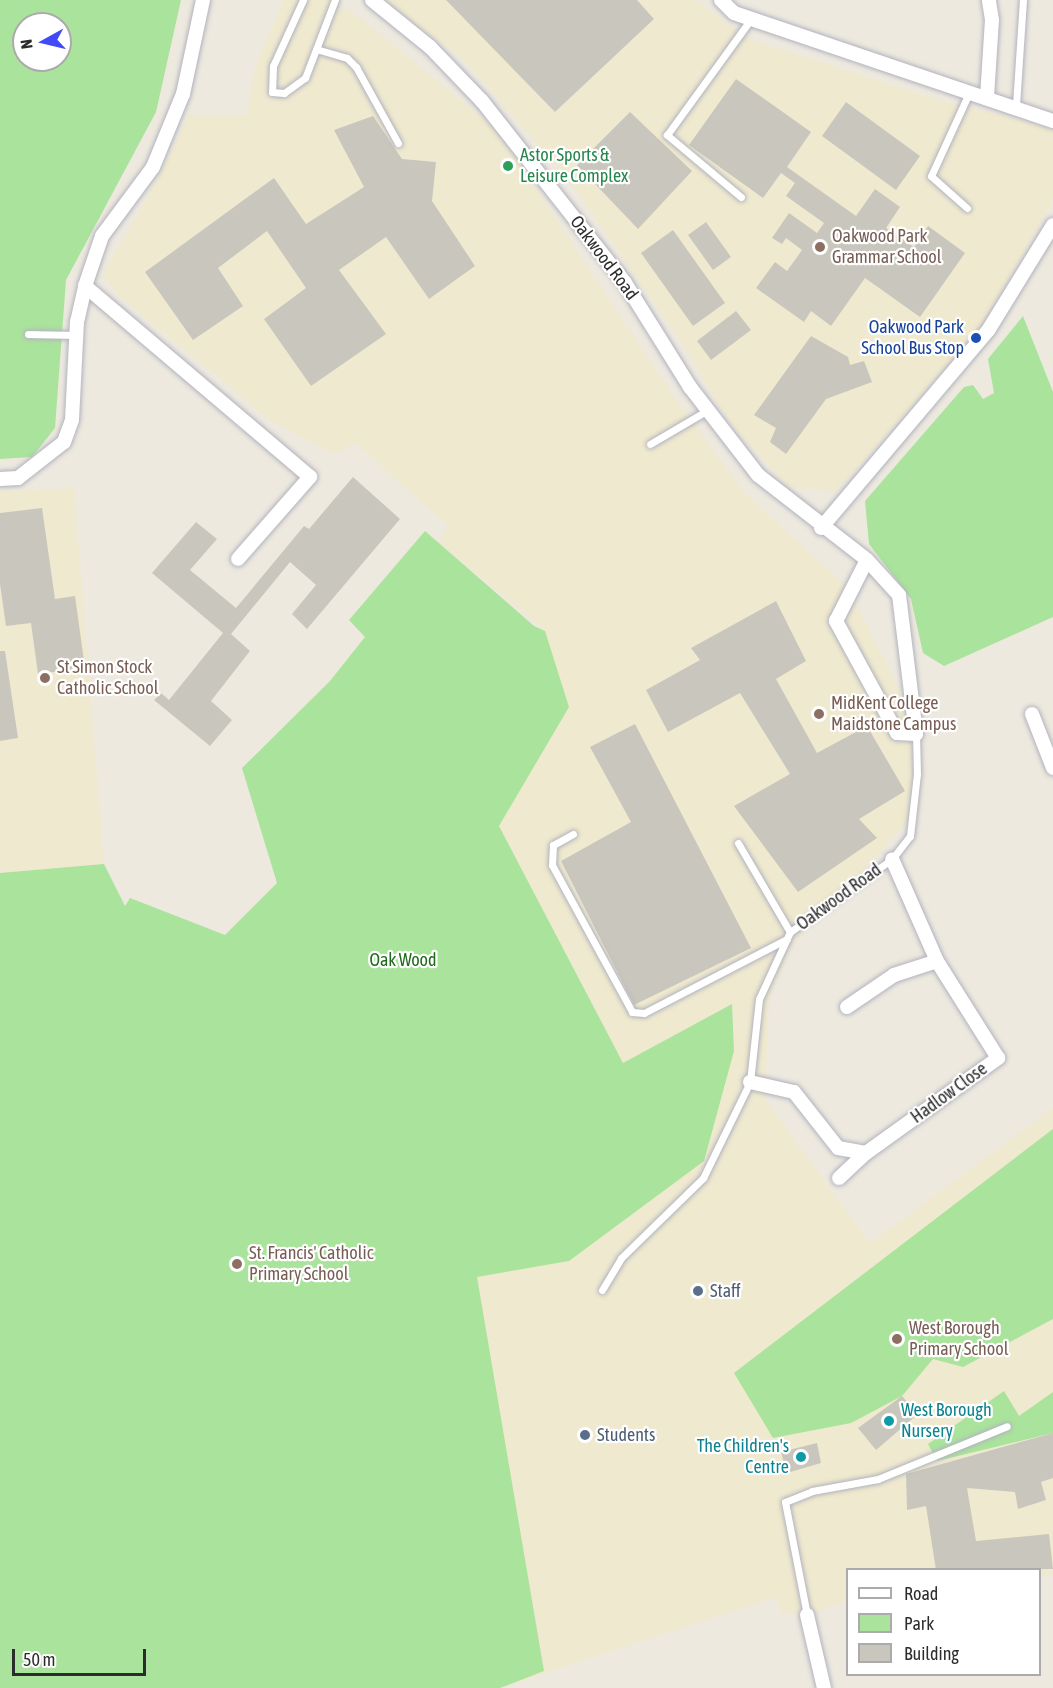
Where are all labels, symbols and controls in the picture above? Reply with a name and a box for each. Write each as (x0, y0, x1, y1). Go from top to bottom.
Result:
north arrow (12, 12, 72, 72)
text: N (17, 38, 36, 50)
place label: Astor Sports & Leisure Complex (520, 145, 628, 188)
marker: Astor Sports & Leisure Complex (501, 159, 515, 173)
street label: Oakwood Road (565, 212, 643, 304)
place label: Oakwood Park Grammar School (832, 226, 942, 268)
marker: Oakwood Park Grammar School (813, 240, 827, 254)
place label: Oakwood Park School Bus Stop (861, 317, 964, 360)
marker: Oakwood Park School Bus Stop (969, 331, 983, 345)
place label: St Simon Stock Catholic School (57, 657, 159, 700)
marker: St Simon Stock Catholic School (38, 671, 52, 685)
place label: MidKent College Maidstone Campus (831, 693, 956, 736)
marker: MidKent College Maidstone Campus (812, 707, 826, 721)
street label: Oakwood Road (792, 859, 886, 935)
park label: Oak Wood (369, 949, 437, 971)
street label: Hadlow Close (907, 1058, 991, 1128)
place label: St. Francis' Catholic Primary School (249, 1243, 373, 1286)
marker: St. Francis' Catholic Primary School (230, 1257, 244, 1271)
place label: Staff (710, 1280, 741, 1302)
marker: Staff (691, 1284, 705, 1298)
place label: West Borough Primary School (909, 1318, 1008, 1360)
marker: West Borough Primary School (890, 1332, 904, 1346)
place label: West Borough Nursery (901, 1400, 992, 1442)
marker: West Borough Nursery (882, 1414, 896, 1428)
place label: Students (597, 1424, 655, 1446)
marker: Students (578, 1428, 592, 1442)
place label: The Children's Centre (697, 1436, 789, 1478)
marker: The Children's Centre (794, 1450, 808, 1464)
legend (846, 1568, 1041, 1676)
text: Road (904, 1583, 938, 1604)
text: Park (904, 1613, 934, 1634)
scale bar (15, 1637, 148, 1675)
text: Building (904, 1643, 959, 1664)
text: 50 m (23, 1649, 55, 1670)

